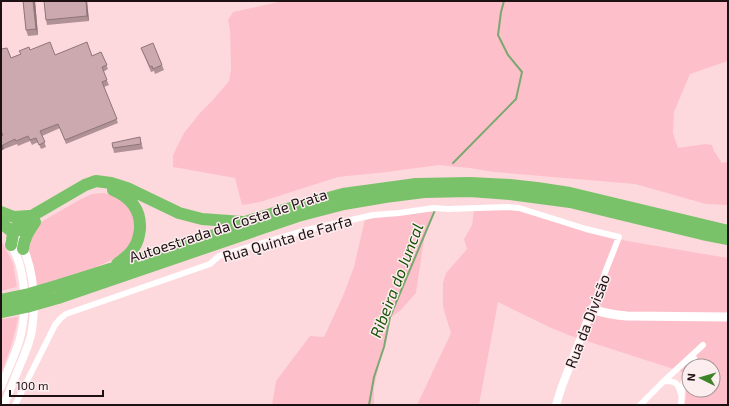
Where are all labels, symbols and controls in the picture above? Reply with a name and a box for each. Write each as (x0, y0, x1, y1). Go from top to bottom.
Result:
street label: Autoestrada da Costa de Prata (127, 184, 329, 266)
street label: Rua Quinta de Farfa (220, 211, 354, 266)
water label: Ribeira do Juncal (365, 220, 427, 340)
street label: Rua da Divisão (561, 271, 613, 371)
north arrow (681, 358, 721, 398)
scale bar (10, 372, 103, 398)
text: N (684, 373, 697, 382)
text: 100 m (16, 378, 48, 392)

